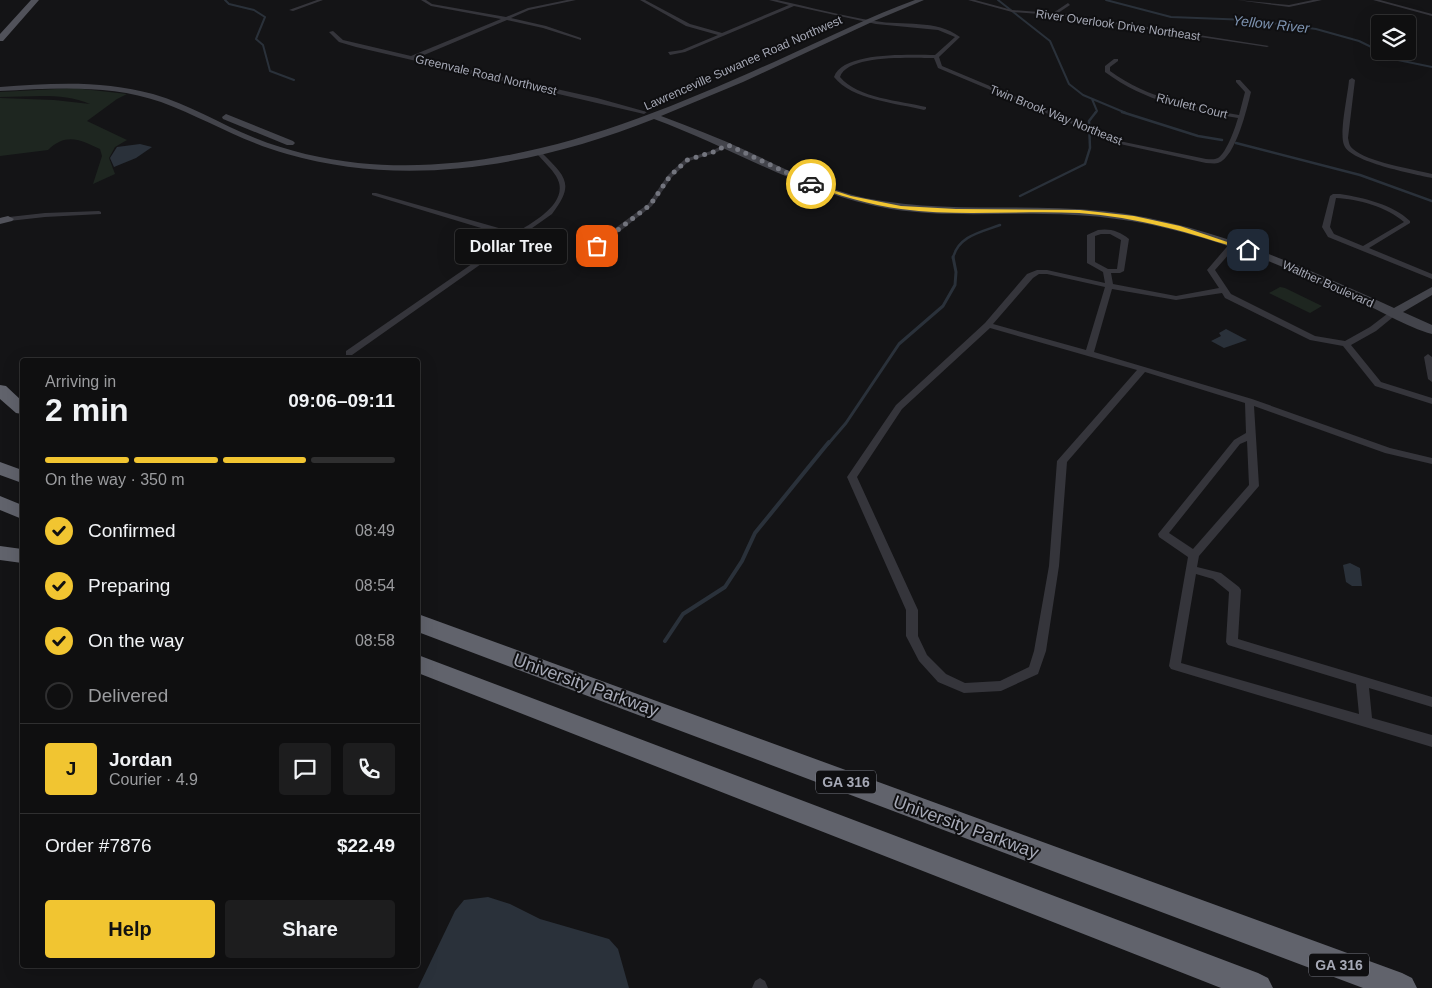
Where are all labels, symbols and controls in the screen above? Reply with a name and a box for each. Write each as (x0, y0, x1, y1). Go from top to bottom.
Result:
street label: River Overlook Drive Northeast (1035, 7, 1202, 44)
water label: Yellow River (1232, 12, 1311, 36)
street label: Lawrenceville Suwanee Road Northwest (642, 13, 845, 113)
map controls (1371, 15, 1416, 60)
button: layers (1371, 15, 1416, 60)
street label: Greenvale Road Northwest (414, 52, 559, 98)
street label: Twin Brook Way Northeast (988, 82, 1125, 148)
street label: Rivulett Court (1155, 90, 1230, 122)
courier (786, 159, 836, 209)
icon: car (797, 170, 825, 198)
pin (576, 225, 618, 267)
callout: Dollar Tree (454, 228, 567, 264)
pin (1227, 229, 1269, 271)
icon: bag (583, 232, 611, 260)
icon: home (1234, 236, 1262, 264)
text: Dollar Tree (470, 238, 552, 255)
street label: Walther Boulevard (1280, 258, 1376, 310)
text: Arriving in (45, 373, 116, 390)
text: 09:06–09:11 (288, 390, 395, 411)
text: 2 min (45, 392, 129, 428)
text: On the way · 350 m (45, 471, 185, 488)
icon: check (45, 517, 73, 545)
text: Confirmed (88, 520, 176, 541)
text: 08:49 (355, 522, 395, 539)
icon: check (45, 572, 73, 600)
text: Preparing (88, 575, 170, 596)
text: 08:54 (355, 577, 395, 594)
icon: check (45, 627, 73, 655)
text: On the way (88, 630, 184, 651)
text: 08:58 (355, 632, 395, 649)
street label: University Parkway (511, 649, 661, 721)
text: Delivered (88, 685, 168, 706)
button: chat (279, 743, 331, 795)
button: phone (343, 743, 395, 795)
text: Jordan (109, 749, 172, 770)
text: J (66, 758, 76, 779)
road number: GA 316 (816, 770, 876, 794)
text: Courier · 4.9 (109, 771, 198, 788)
street label: University Parkway (891, 791, 1041, 863)
text: Order #7876 (45, 835, 152, 856)
text: $22.49 (337, 835, 395, 856)
button: Help (45, 900, 215, 958)
button: Share (225, 900, 395, 958)
road number: GA 316 (1309, 954, 1369, 976)

